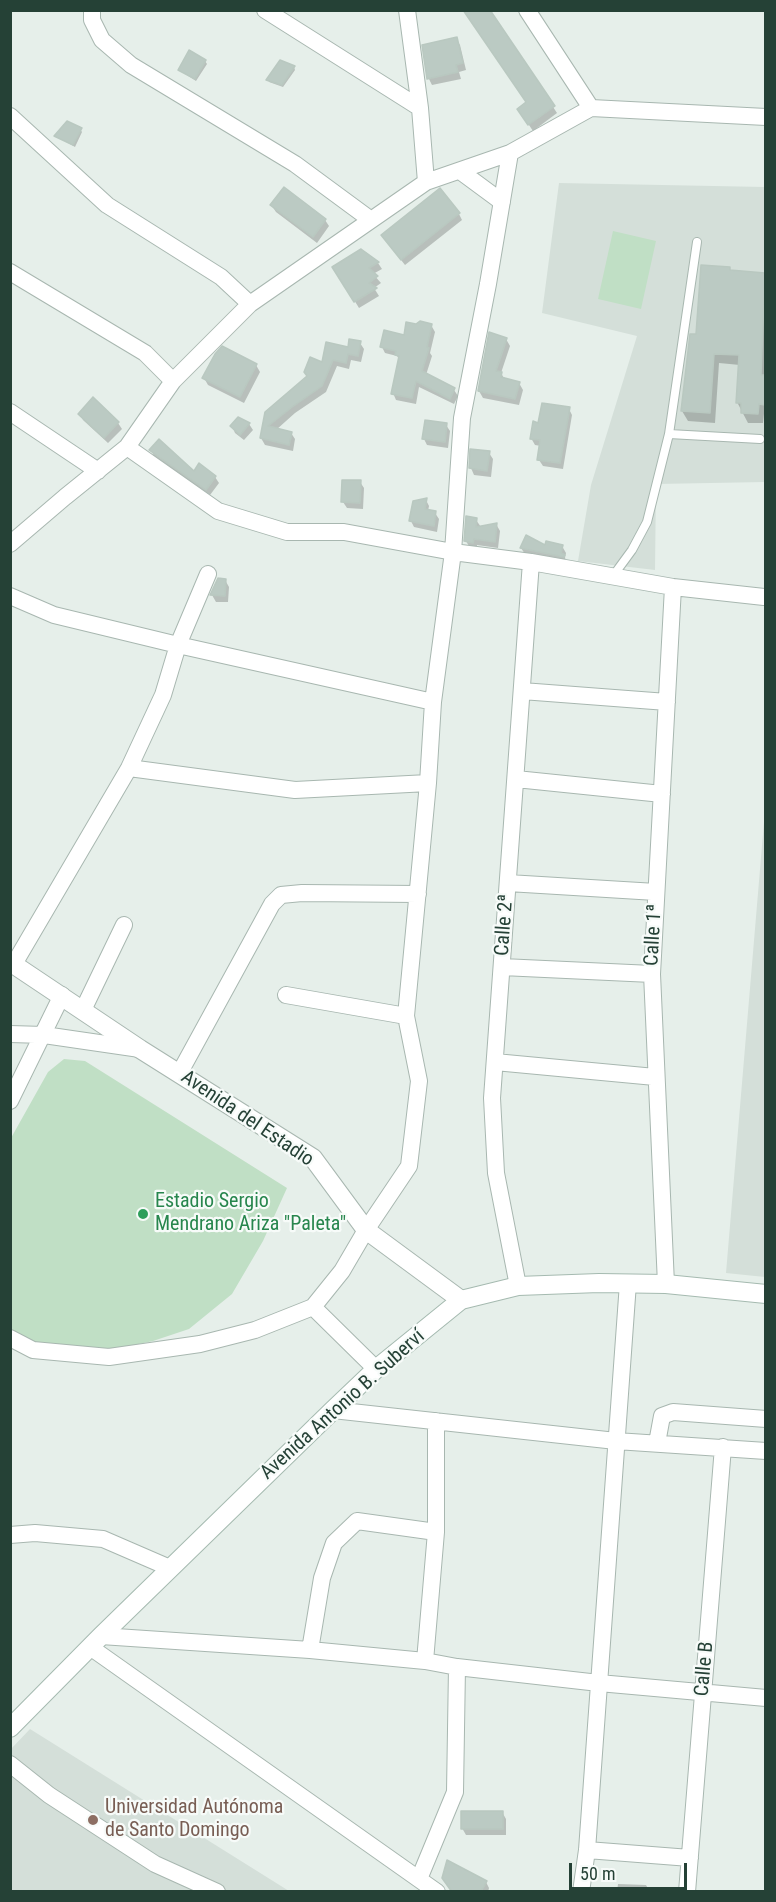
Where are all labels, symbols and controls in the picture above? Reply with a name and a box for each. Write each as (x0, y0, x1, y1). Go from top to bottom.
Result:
street label: Calle 2ª (491, 893, 519, 957)
street label: Calle 1ª (640, 903, 668, 967)
street label: Avenida del Estadio (176, 1066, 318, 1172)
place label: Estadio Sergio Mendrano Ariza "Paleta" (155, 1190, 346, 1237)
marker: Estadio Sergio Mendrano Ariza "Paleta" (136, 1207, 150, 1221)
street label: Avenida Antonio B. Suberví (256, 1325, 430, 1485)
street label: Calle B (691, 1641, 719, 1697)
place label: Universidad Autónoma de Santo Domingo (105, 1796, 283, 1843)
marker: Universidad Autónoma de Santo Domingo (86, 1813, 100, 1827)
scale bar (572, 1851, 690, 1889)
text: 50 m (580, 1863, 615, 1884)

